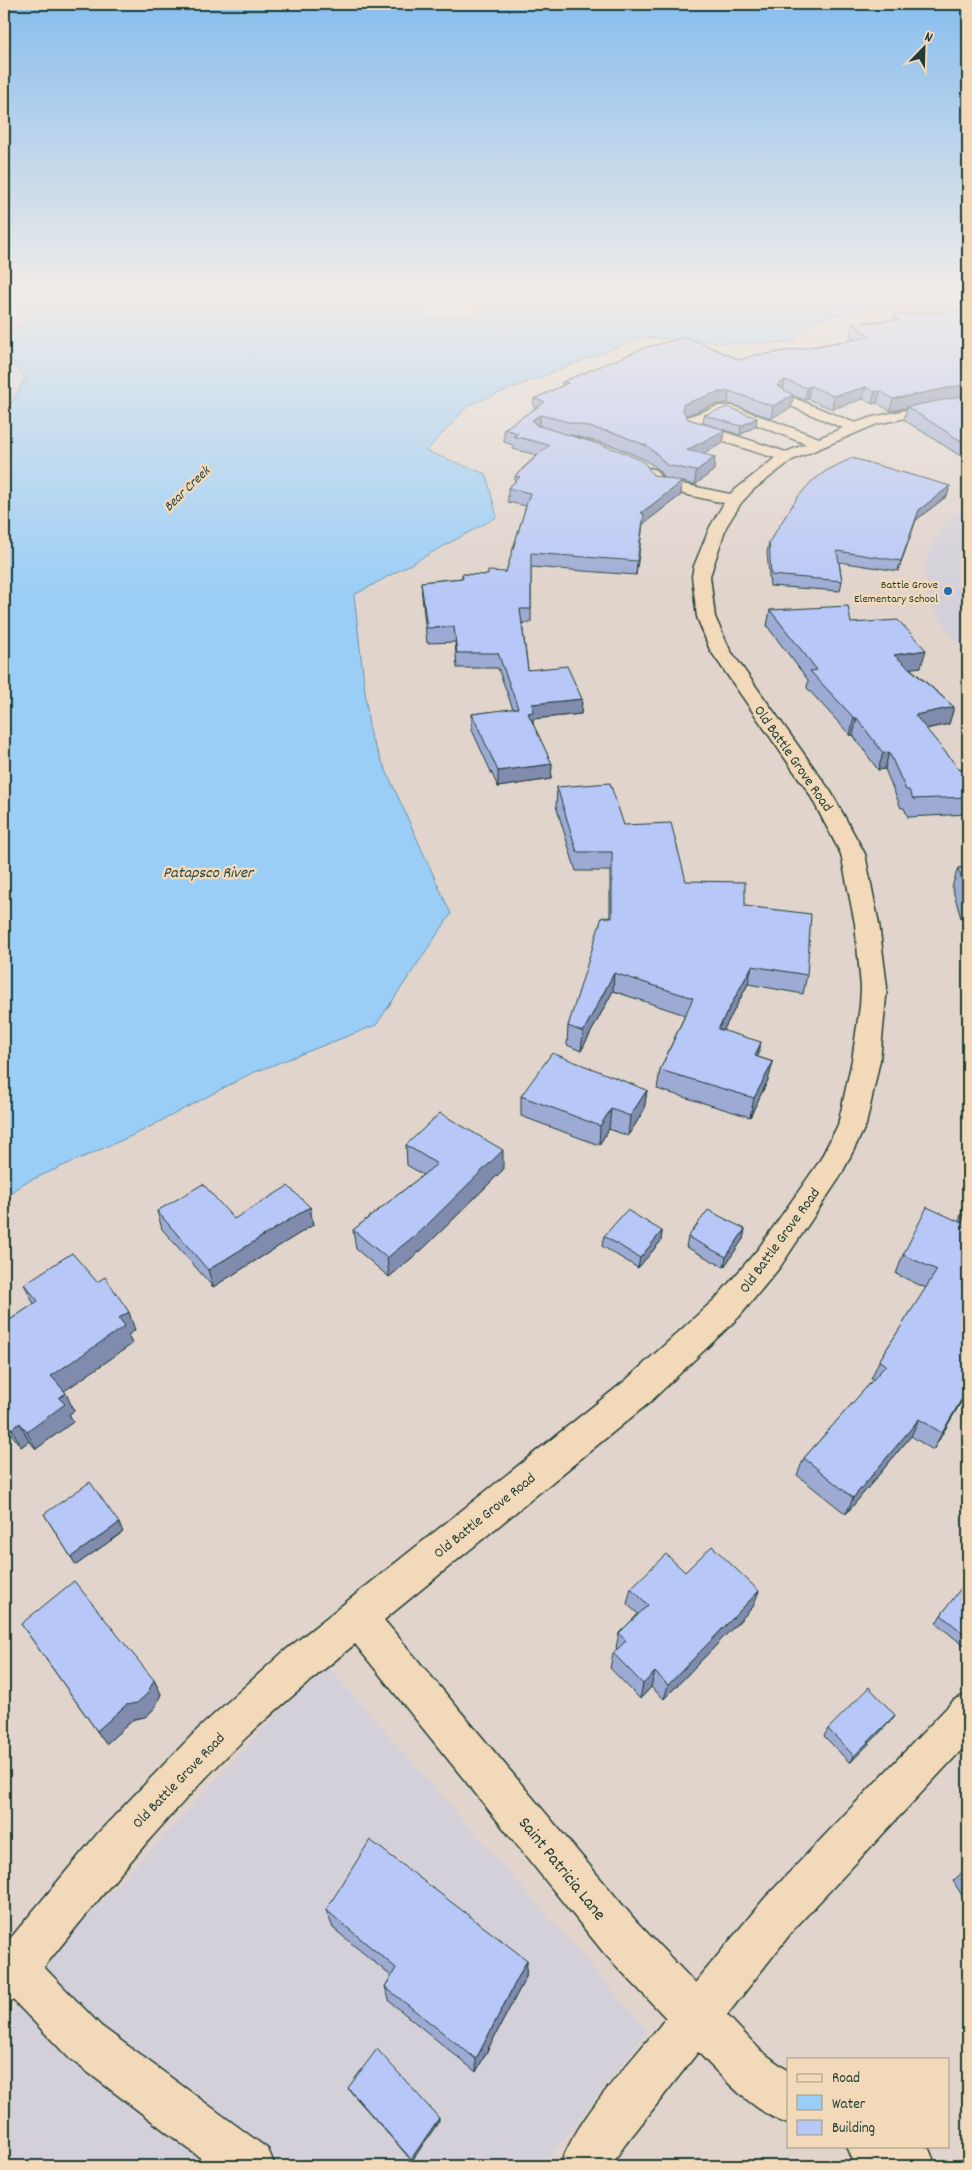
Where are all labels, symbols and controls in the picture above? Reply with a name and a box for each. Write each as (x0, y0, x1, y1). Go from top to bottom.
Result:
north arrow (900, 22, 950, 72)
text: N (921, 27, 935, 48)
water label: Bear Creek (160, 461, 216, 517)
place label: Battle Grove Elementary School (854, 577, 938, 608)
marker: Battle Grove Elementary School (942, 585, 954, 597)
street label: Old Battle Grove Road (747, 701, 837, 817)
water label: Patapsco River (163, 862, 255, 885)
street label: Old Battle Grove Road (735, 1184, 826, 1298)
street label: Old Battle Grove Road (430, 1468, 541, 1565)
street label: Old Battle Grove Road (128, 1729, 231, 1834)
street label: Saint Patricia Lane (511, 1812, 611, 1927)
legend (787, 2058, 950, 2148)
text: Road (832, 2068, 860, 2090)
text: Water (832, 2094, 866, 2116)
text: Building (832, 2118, 875, 2140)

